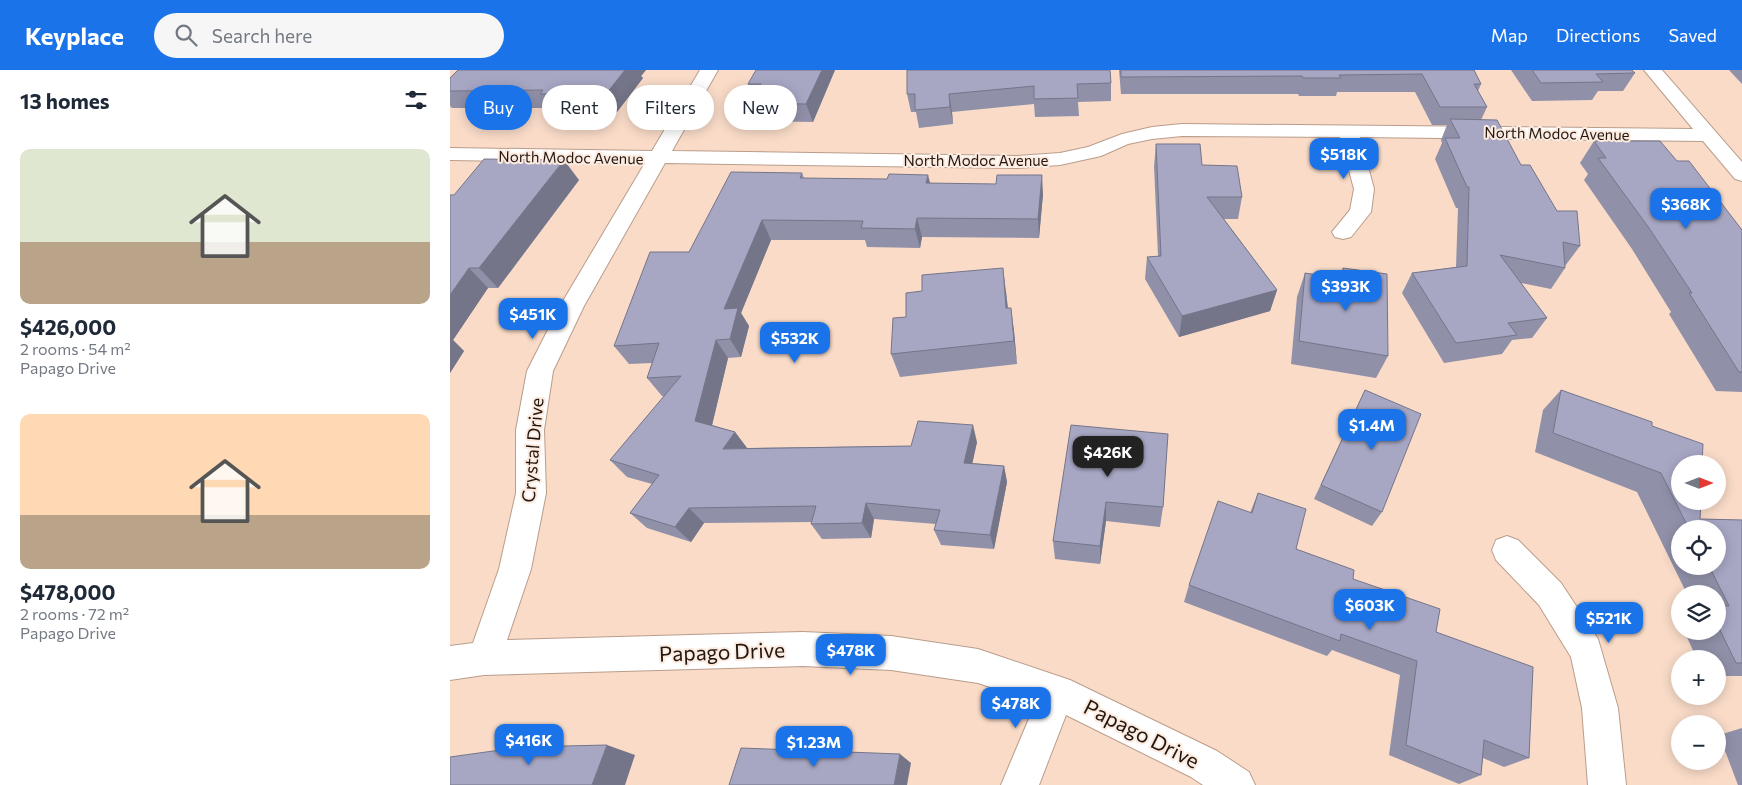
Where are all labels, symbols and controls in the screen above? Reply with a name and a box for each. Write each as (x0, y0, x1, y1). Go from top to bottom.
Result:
search box (154, 13, 504, 58)
text: Keyplace (25, 21, 124, 50)
icon: search (172, 21, 200, 49)
text: Search here (212, 24, 312, 47)
text: Map (1491, 24, 1528, 46)
text: Directions (1556, 24, 1640, 46)
text: Saved (1668, 24, 1717, 46)
chip: Buy (465, 85, 532, 130)
chip: Rent (542, 85, 617, 130)
chip: Filters (627, 85, 714, 130)
chip: New (724, 85, 797, 130)
icon: filters (402, 86, 430, 114)
text: 13 homes (20, 88, 110, 113)
street label: North Modoc Avenue (1484, 123, 1630, 143)
pin: $518K (1309, 138, 1379, 180)
text: $518K (1321, 144, 1367, 163)
street label: North Modoc Avenue (498, 147, 644, 167)
street label: North Modoc Avenue (903, 151, 1049, 169)
icon: home (180, 181, 270, 271)
pin: $368K (1651, 188, 1721, 230)
text: $368K (1661, 194, 1711, 213)
pin: $393K (1311, 270, 1381, 312)
text: $393K (1322, 276, 1370, 295)
pin: $451K (498, 298, 568, 340)
text: $451K (510, 304, 556, 323)
text: $426,000 (20, 314, 116, 339)
pin: $532K (760, 322, 830, 364)
text: $532K (771, 328, 819, 347)
text: 2 rooms · 54 m² (20, 339, 131, 358)
text: Papago Drive (20, 358, 116, 377)
street label: Crystal Drive (516, 397, 548, 503)
pin: $1.4M (1337, 408, 1407, 451)
text: $1.4M (1349, 415, 1395, 434)
pin: $426K (1073, 436, 1143, 478)
text: $426K (1084, 442, 1132, 461)
icon: home (180, 446, 270, 536)
north arrow (1671, 455, 1726, 510)
map controls (1671, 455, 1726, 770)
button: locate (1671, 520, 1726, 575)
text: $478,000 (20, 579, 115, 604)
button: layers (1671, 585, 1726, 640)
pin: $603K (1335, 588, 1405, 631)
text: $603K (1345, 595, 1395, 614)
pin: $521K (1574, 602, 1644, 644)
text: 2 rooms · 72 m² (20, 604, 129, 623)
text: $521K (1586, 608, 1632, 627)
text: Papago Drive (20, 623, 116, 642)
pin: $478K (816, 634, 886, 676)
street label: Papago Drive (659, 636, 785, 666)
text: $478K (827, 640, 875, 659)
button: + (1671, 650, 1726, 705)
pin: $478K (981, 686, 1051, 729)
text: $478K (992, 693, 1040, 712)
street label: Papago Drive (1080, 693, 1204, 773)
button: − (1671, 715, 1726, 770)
pin: $416K (494, 724, 564, 766)
pin: $1.23M (773, 726, 855, 768)
text: $416K (506, 730, 552, 749)
text: $1.23M (787, 732, 841, 751)

